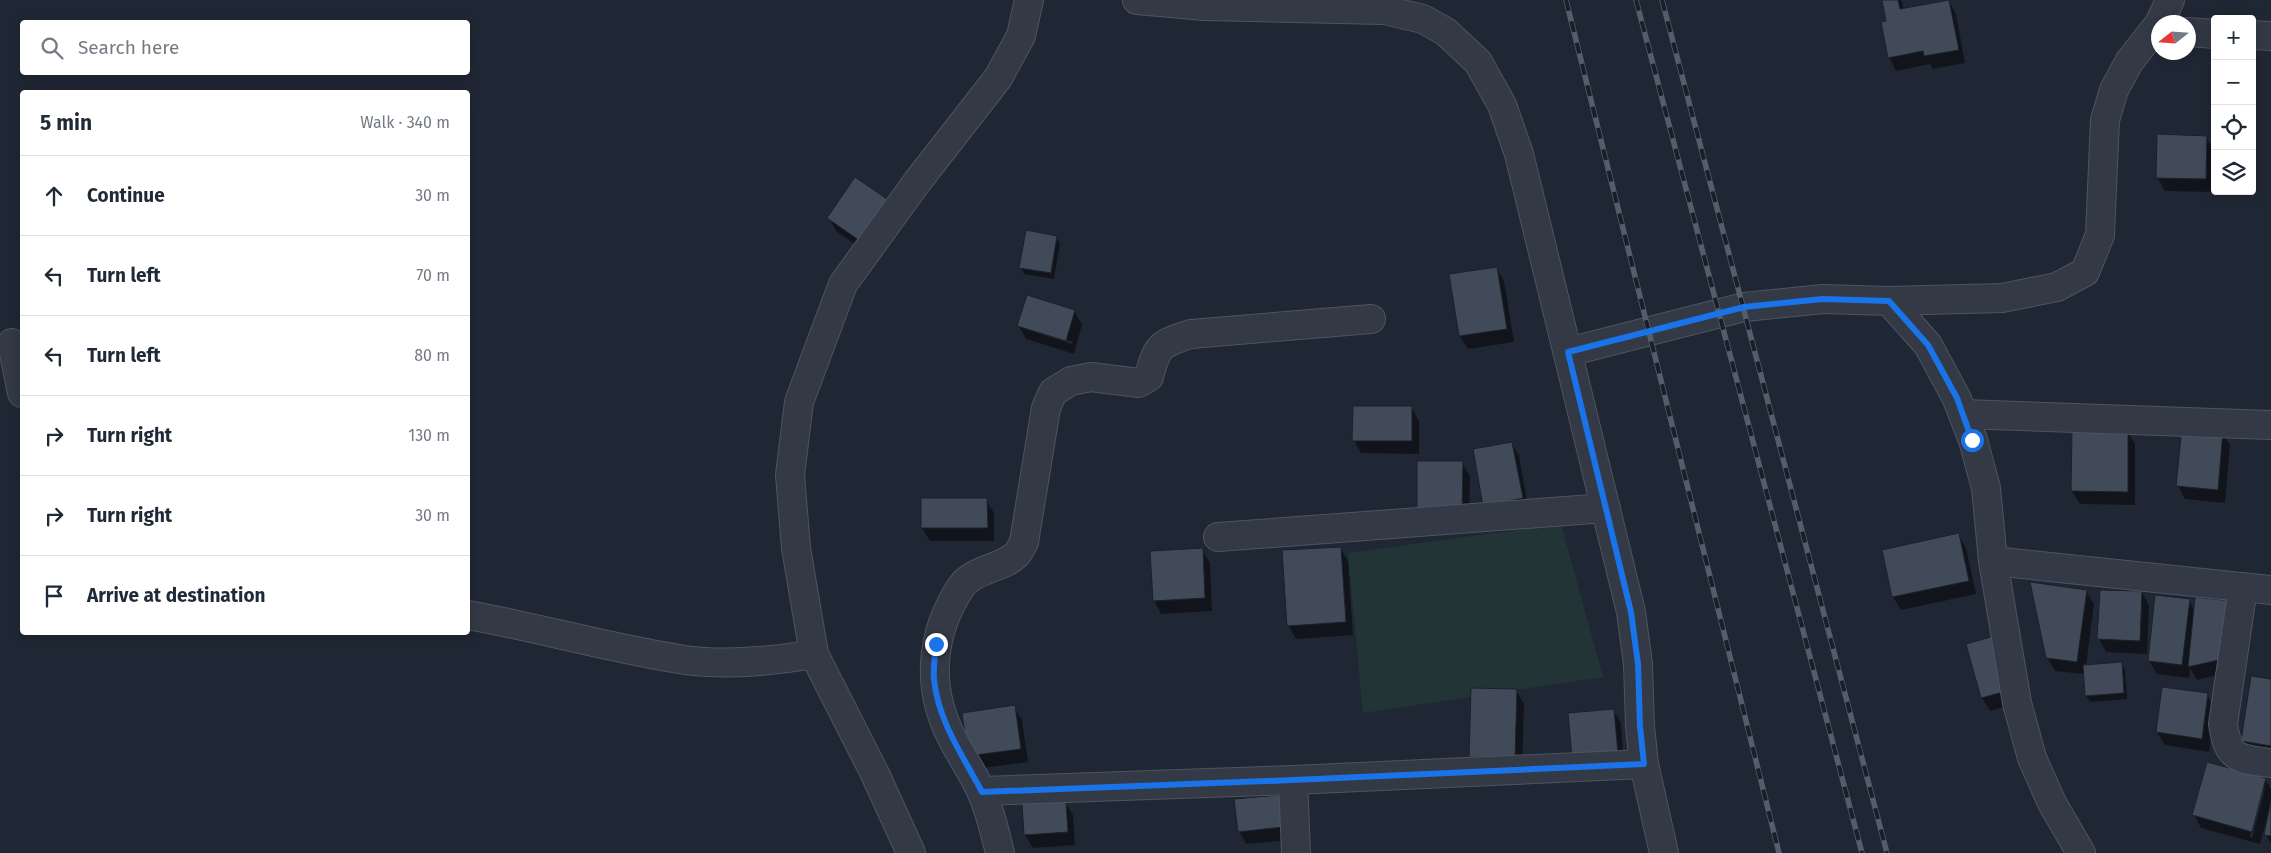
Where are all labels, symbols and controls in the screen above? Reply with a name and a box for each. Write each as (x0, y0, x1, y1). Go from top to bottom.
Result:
north arrow (2151, 15, 2196, 60)
map controls (2211, 15, 2256, 195)
button: + (2211, 15, 2256, 60)
search box (20, 20, 470, 75)
icon: search (38, 34, 66, 62)
text: Search here (78, 36, 179, 59)
button: − (2211, 60, 2256, 105)
button: locate (2211, 105, 2256, 150)
text: 5 min (40, 110, 92, 136)
text: Walk · 340 m (360, 113, 450, 132)
button: layers (2211, 150, 2256, 195)
icon: ahead (40, 182, 68, 210)
text: Continue (87, 184, 165, 207)
text: 30 m (415, 186, 450, 205)
icon: left (40, 262, 68, 290)
text: Turn left (87, 264, 161, 287)
text: 70 m (416, 266, 450, 285)
icon: left (40, 342, 68, 370)
text: Turn left (87, 344, 161, 367)
text: 80 m (414, 346, 450, 365)
icon: right (40, 422, 68, 450)
text: Turn right (87, 424, 172, 447)
text: 130 m (408, 426, 450, 445)
route start (1961, 429, 1984, 452)
icon: right (40, 502, 68, 530)
text: Turn right (87, 504, 172, 527)
text: 30 m (415, 506, 450, 525)
icon: arrive (40, 582, 68, 610)
text: Arrive at destination (87, 584, 266, 607)
route end (925, 633, 948, 656)

